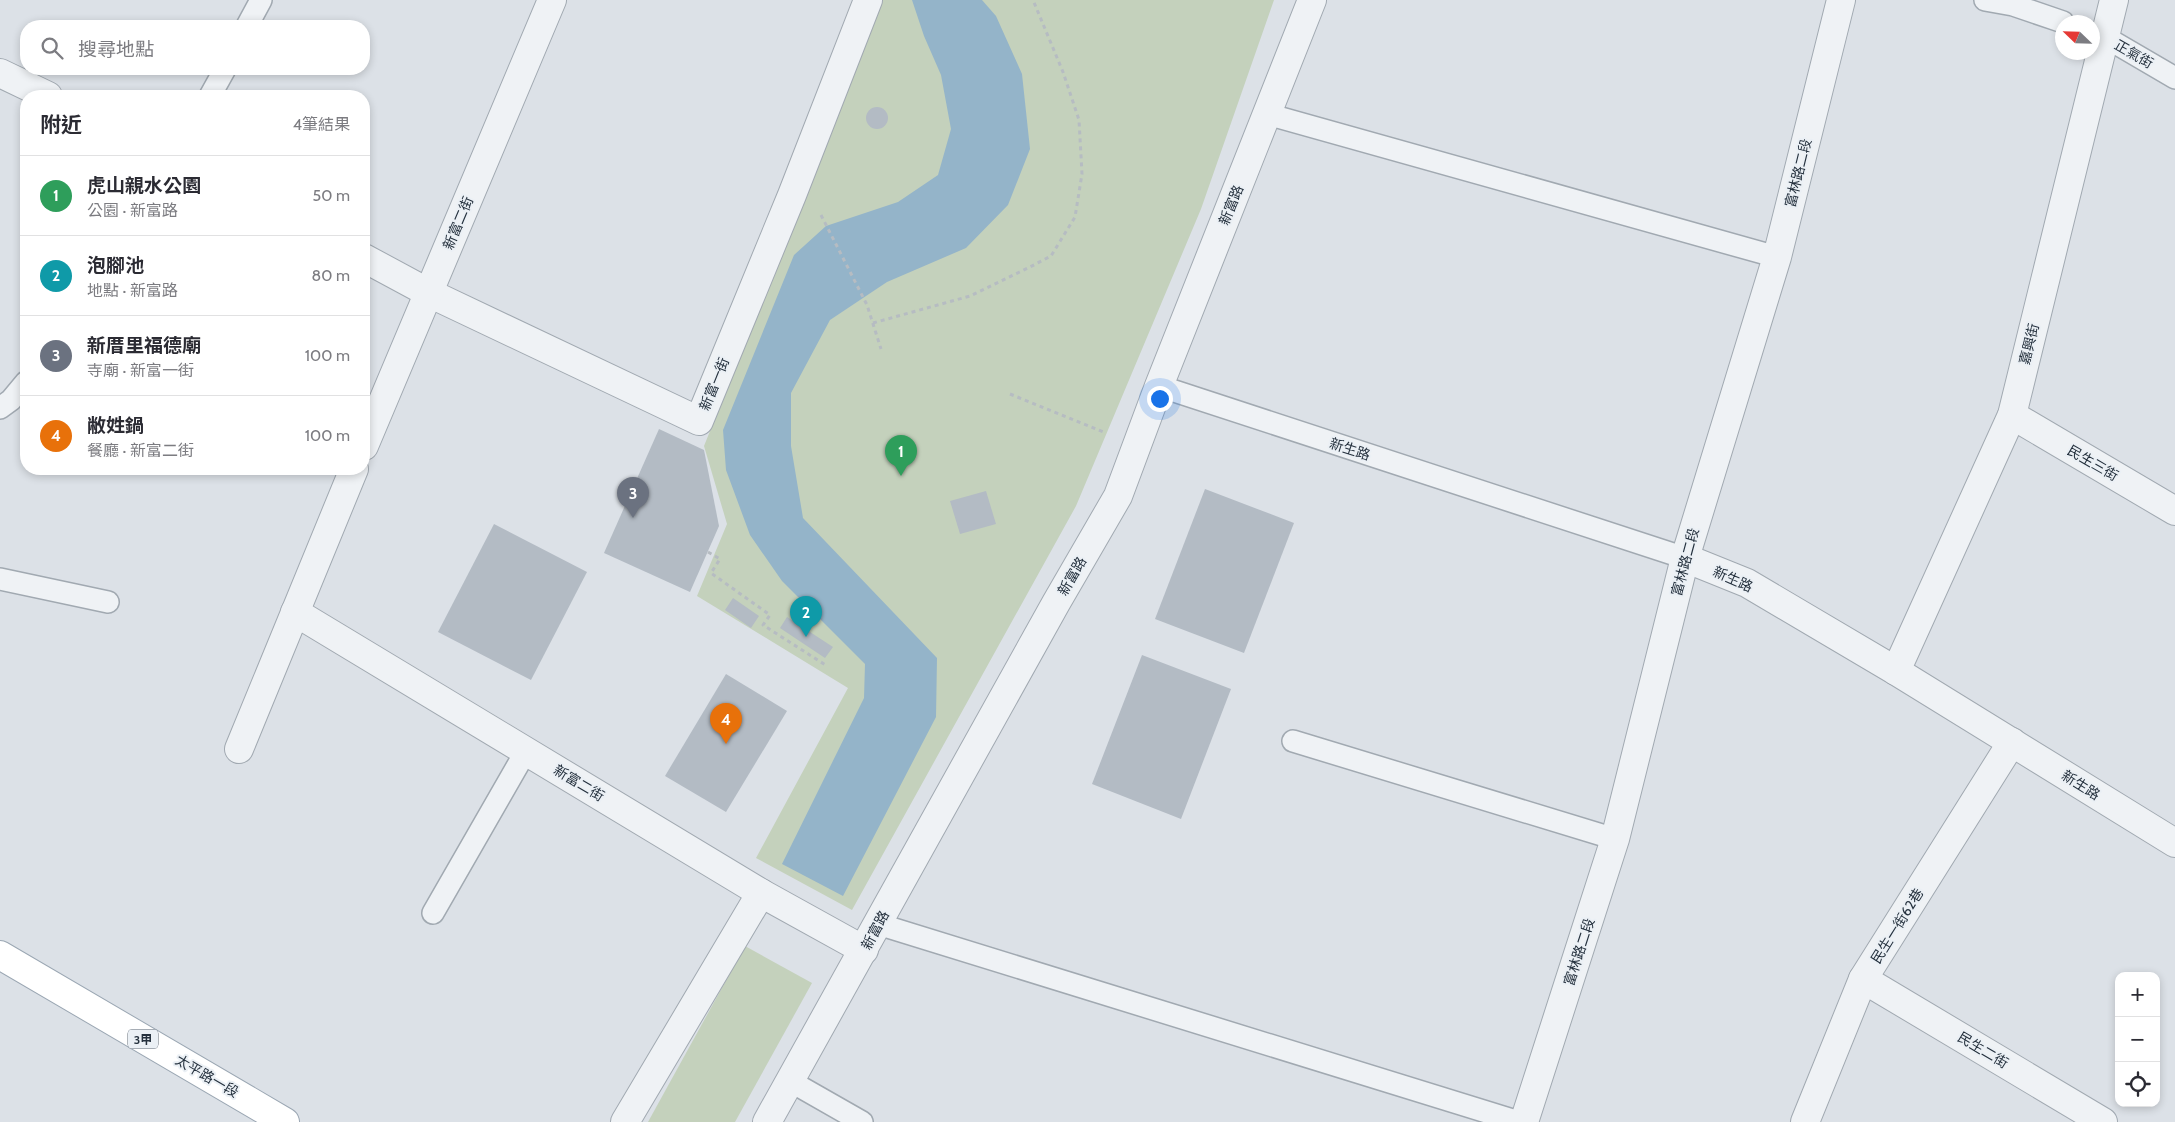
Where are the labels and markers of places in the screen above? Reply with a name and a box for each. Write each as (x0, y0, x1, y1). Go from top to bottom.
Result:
pin: 1 (885, 435, 917, 476)
pin: 3 (617, 477, 649, 518)
pin: 2 (790, 596, 822, 637)
pin: 4 (710, 703, 742, 744)

